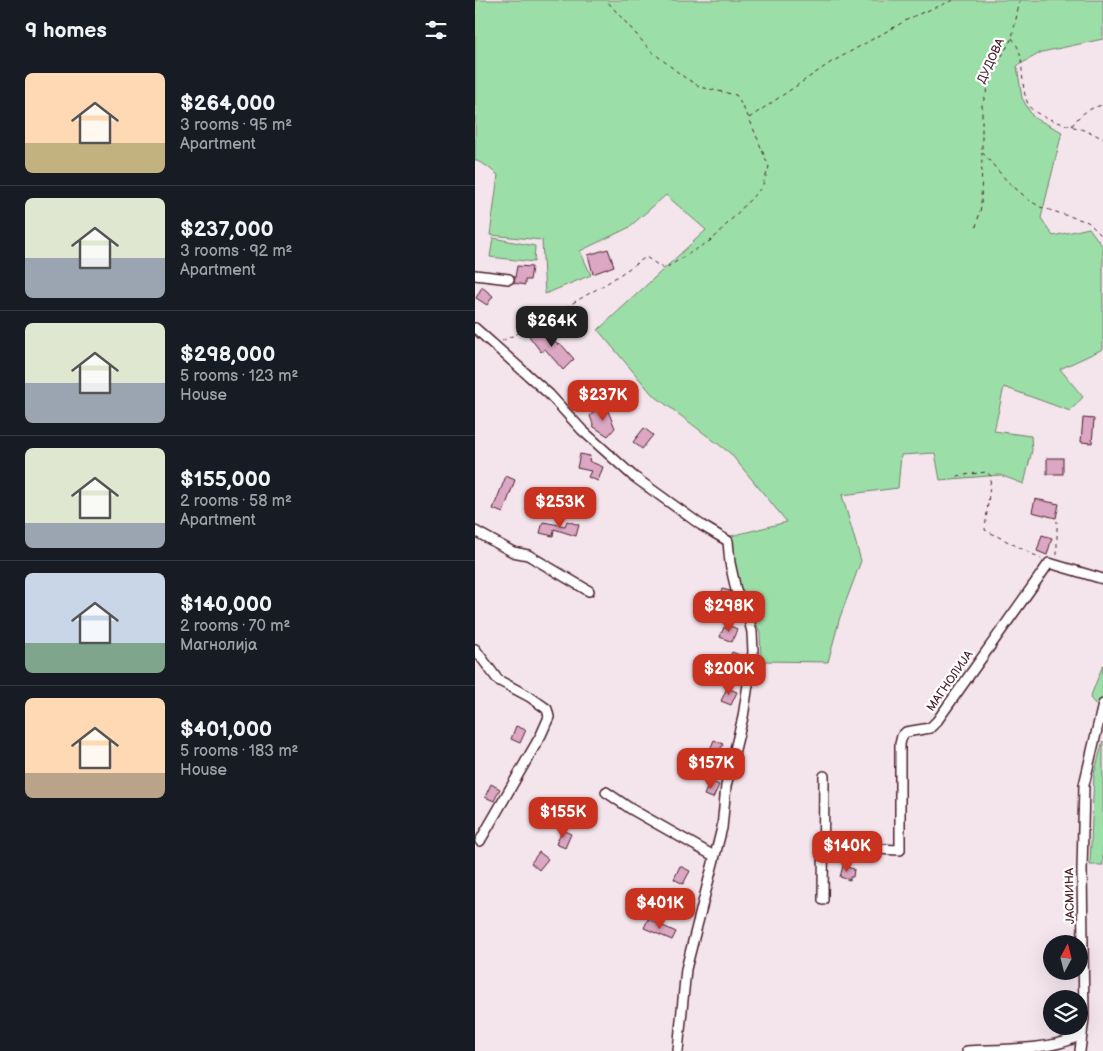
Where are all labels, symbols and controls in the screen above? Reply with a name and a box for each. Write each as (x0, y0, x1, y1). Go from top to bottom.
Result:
icon: filters (422, 16, 450, 44)
text: 9 homes (25, 18, 107, 43)
street label: ДУДОВА (974, 35, 1008, 86)
text: $264,000 (180, 91, 275, 116)
icon: home (65, 93, 125, 153)
text: 3 rooms · 95 m² (180, 116, 292, 135)
text: Apartment (180, 135, 256, 154)
text: $237,000 (180, 217, 274, 242)
icon: home (65, 218, 125, 278)
text: 3 rooms · 92 m² (180, 242, 293, 261)
text: Apartment (180, 261, 256, 280)
pin: $264K (517, 306, 587, 348)
text: $264K (527, 312, 577, 331)
text: $298,000 (180, 342, 275, 367)
icon: home (65, 343, 125, 403)
text: 5 rooms · 123 m² (180, 367, 298, 386)
pin: $237K (568, 380, 638, 422)
text: House (180, 386, 227, 405)
text: $237K (579, 386, 627, 405)
text: $155,000 (180, 467, 271, 492)
icon: home (65, 468, 125, 528)
pin: $253K (525, 486, 595, 529)
text: 2 rooms · 58 m² (180, 492, 292, 511)
text: $253K (535, 493, 585, 512)
text: Apartment (180, 511, 256, 530)
pin: $298K (694, 590, 764, 633)
text: $140,000 (180, 592, 272, 617)
icon: home (65, 593, 125, 653)
text: $298K (704, 597, 754, 616)
text: 2 rooms · 70 m² (180, 617, 290, 636)
text: Магнолија (180, 636, 258, 655)
street label: МАГНОЛИЈА (924, 647, 977, 714)
pin: $200K (694, 654, 764, 696)
text: $200K (704, 660, 754, 679)
text: $401,000 (180, 717, 272, 742)
icon: home (65, 718, 125, 778)
text: 5 rooms · 183 m² (180, 742, 299, 761)
pin: $157K (676, 748, 746, 790)
text: $157K (688, 754, 734, 773)
text: House (180, 761, 227, 780)
pin: $155K (528, 796, 598, 839)
text: $155K (540, 803, 586, 822)
pin: $140K (812, 830, 882, 873)
text: $140K (823, 837, 871, 856)
street label: ЈАСМИНА (1062, 867, 1078, 924)
pin: $401K (625, 888, 695, 930)
text: $401K (636, 894, 684, 913)
north arrow (1043, 935, 1087, 980)
map controls (1043, 935, 1088, 1035)
button: layers (1043, 990, 1088, 1035)

